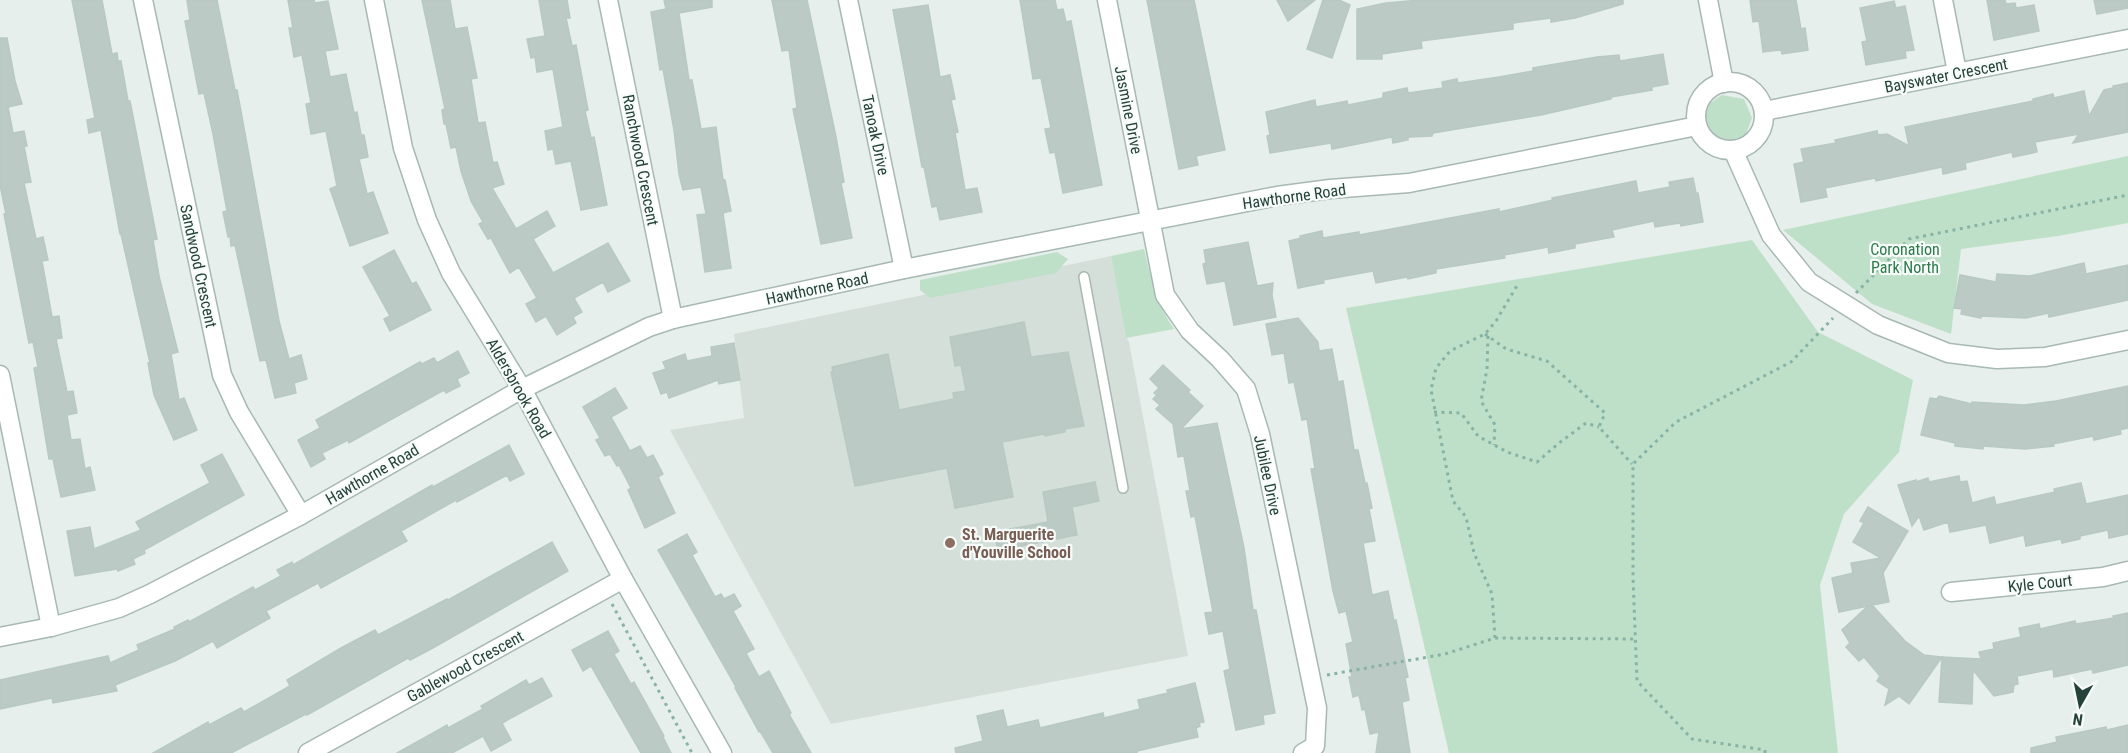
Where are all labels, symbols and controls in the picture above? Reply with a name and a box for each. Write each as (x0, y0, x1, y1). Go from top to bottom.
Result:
street label: Bayswater Crescent (1883, 54, 2010, 97)
street label: Jasmine Drive (1111, 64, 1146, 156)
street label: Ranchwood Crescent (618, 93, 663, 227)
street label: Tanoak Drive (858, 93, 893, 177)
street label: Hawthorne Road (1241, 180, 1347, 213)
street label: Sandwood Crescent (176, 203, 221, 330)
park label: Coronation Park North (1870, 240, 1940, 277)
street label: Hawthorne Road (764, 268, 870, 309)
street label: Aldersbrook Road (482, 335, 555, 442)
street label: Jubilee Drive (1250, 433, 1285, 517)
street label: Hawthorne Road (322, 440, 422, 509)
place label: St. Marguerite d'Youville School (962, 525, 1071, 562)
marker: St. Marguerite d'Youville School (943, 536, 957, 550)
street label: Kyle Court (2007, 571, 2074, 596)
street label: Gablewood Crescent (404, 626, 527, 706)
north arrow (2050, 675, 2110, 735)
text: N (2071, 709, 2084, 729)

